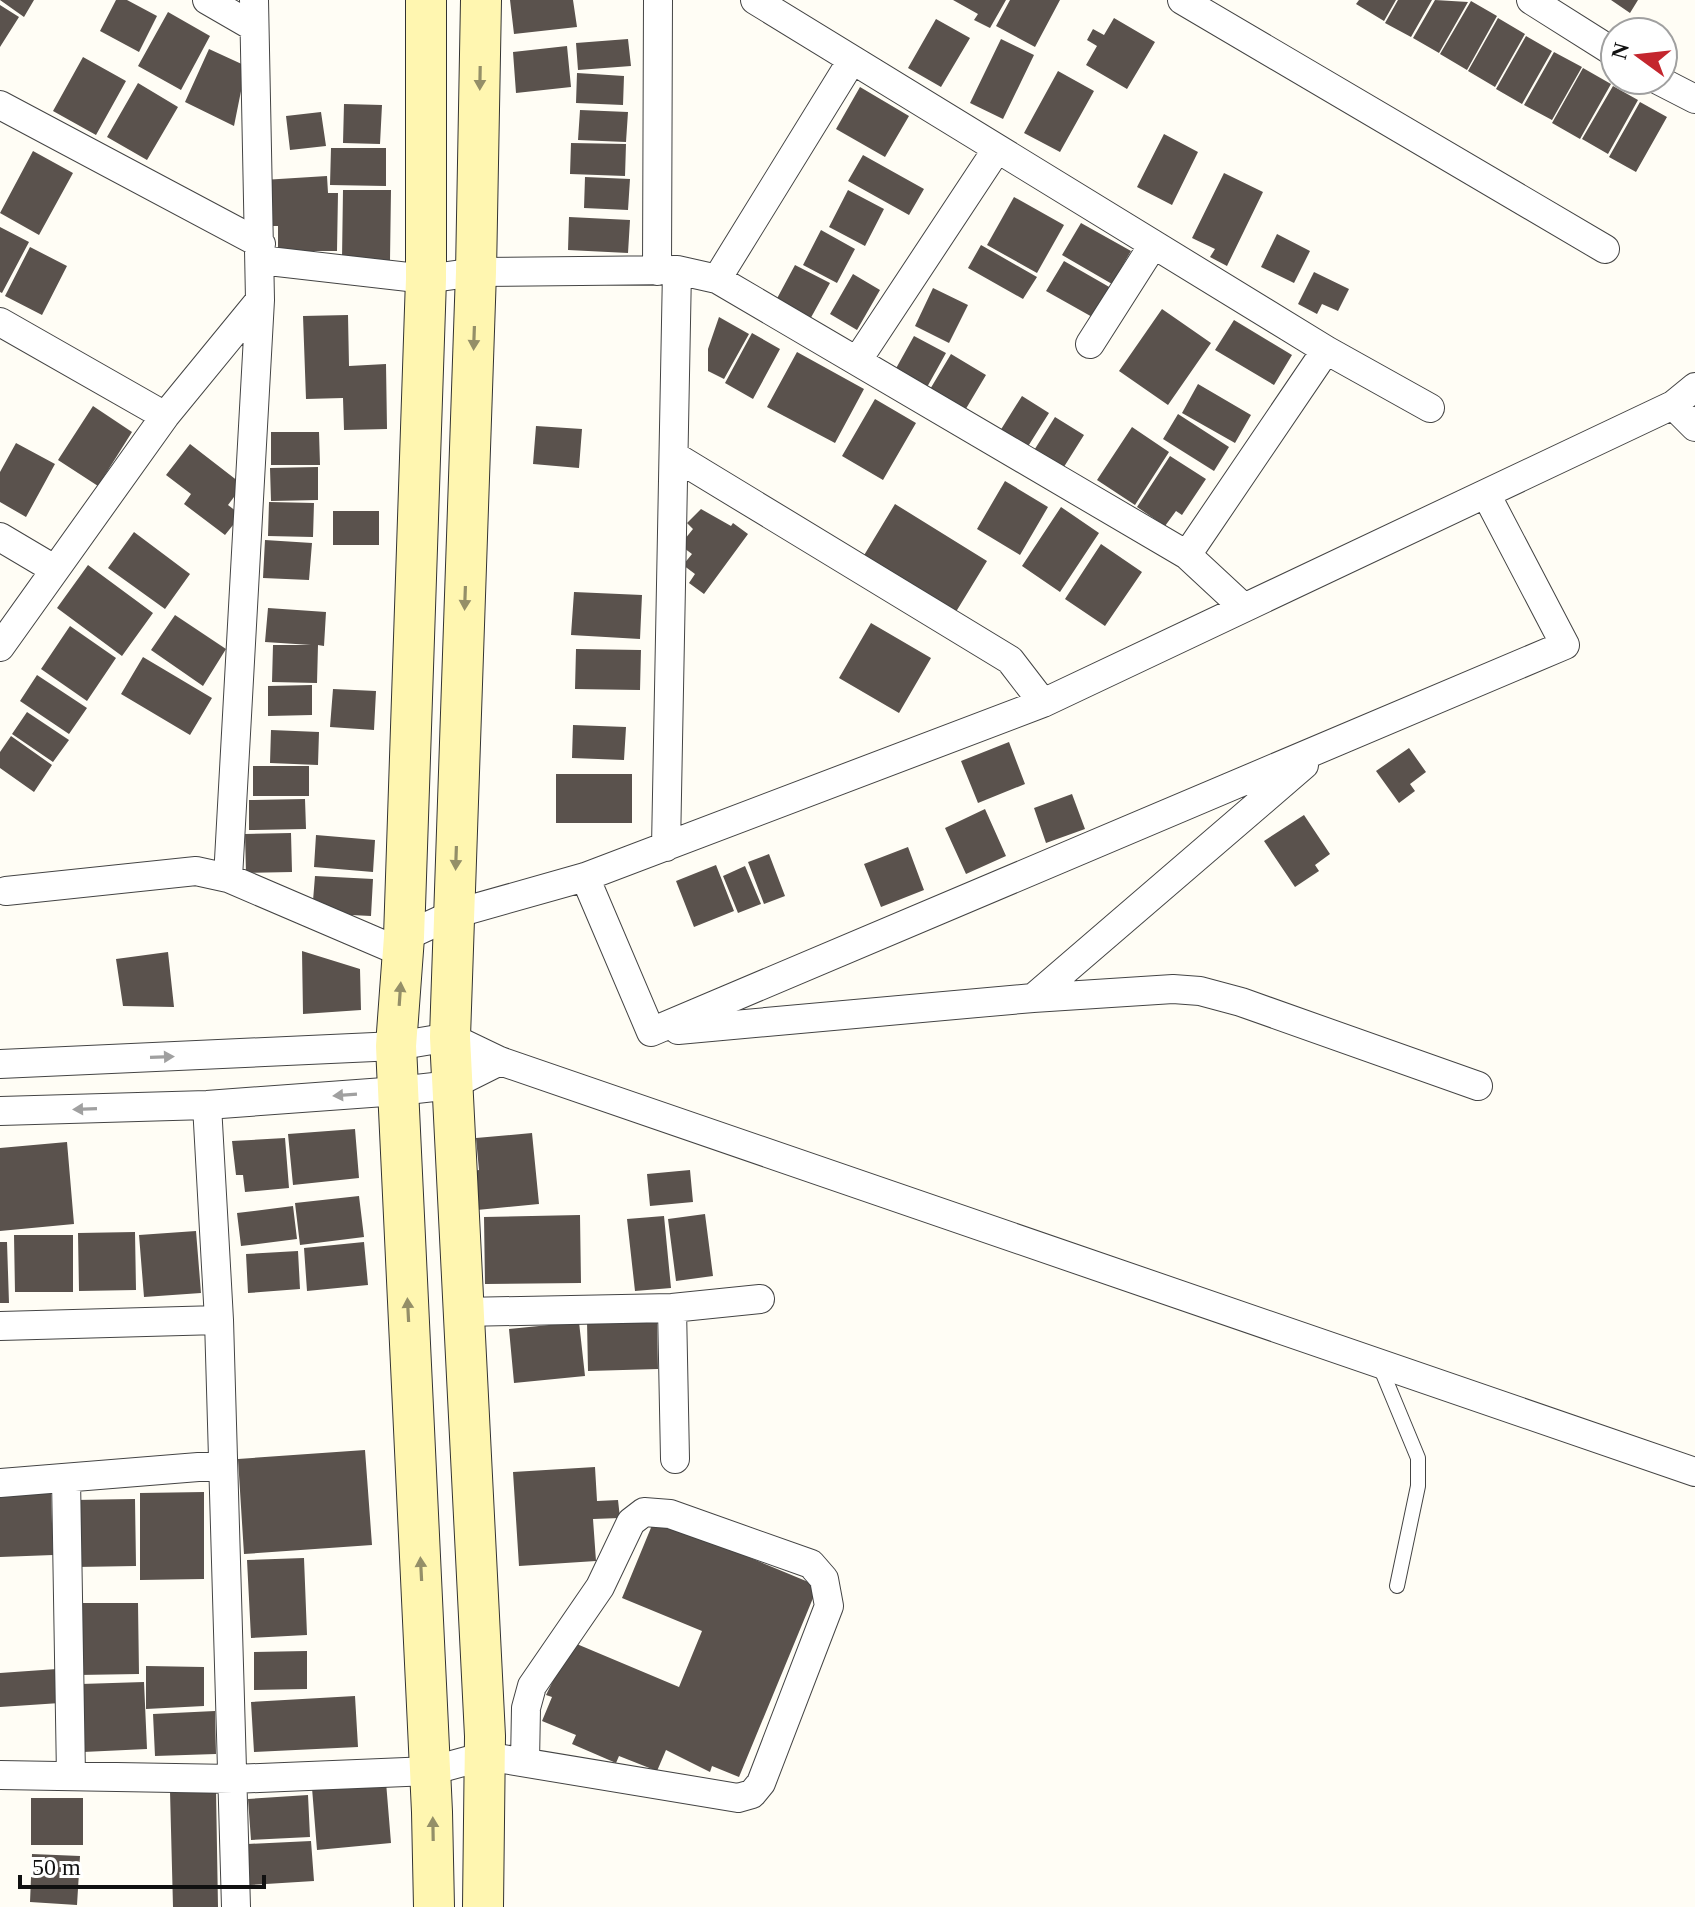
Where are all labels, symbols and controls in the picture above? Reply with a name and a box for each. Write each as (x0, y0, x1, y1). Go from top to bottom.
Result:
north arrow (1599, 16, 1679, 96)
text: N (1606, 40, 1634, 62)
one-way arrow (473, 66, 486, 91)
one-way arrow (468, 326, 481, 351)
one-way arrow (458, 586, 471, 611)
one-way arrow (449, 846, 462, 871)
one-way arrow (394, 981, 407, 1006)
one-way arrow (150, 1050, 175, 1063)
one-way arrow (332, 1089, 357, 1102)
one-way arrow (72, 1102, 97, 1115)
one-way arrow (402, 1297, 415, 1322)
one-way arrow (414, 1556, 427, 1581)
one-way arrow (426, 1816, 439, 1841)
scale bar (20, 1839, 264, 1889)
text: 50 m (32, 1854, 81, 1880)

